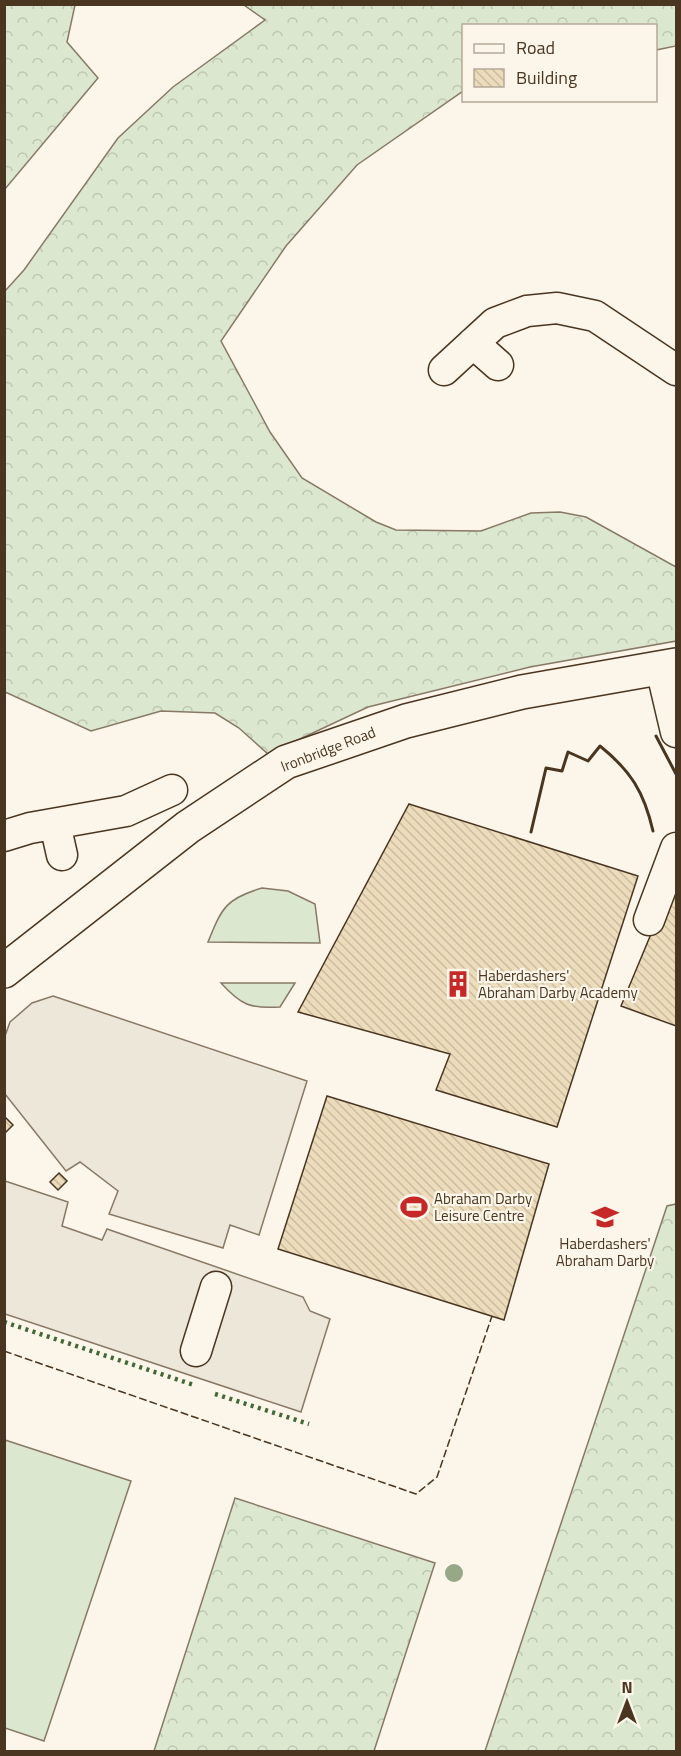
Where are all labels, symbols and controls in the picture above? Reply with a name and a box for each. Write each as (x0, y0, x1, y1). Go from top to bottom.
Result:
legend (462, 24, 657, 102)
text: Road (516, 34, 555, 61)
text: Building (516, 64, 577, 91)
street label: Ironbridge Road (277, 720, 379, 778)
place label: Haberdashers' Abraham Darby Academy (478, 964, 638, 1004)
building icon: Haberdashers' Abraham Darby Academy (443, 969, 473, 999)
place label: Abraham Darby Leisure Centre (434, 1187, 532, 1227)
sports icon: Abraham Darby Leisure Centre (399, 1192, 429, 1222)
school or university icon: Haberdashers' Abraham Darby (590, 1202, 620, 1232)
place label: Haberdashers' Abraham Darby (556, 1232, 654, 1272)
north arrow (597, 1672, 657, 1732)
text: N (621, 1675, 633, 1699)

